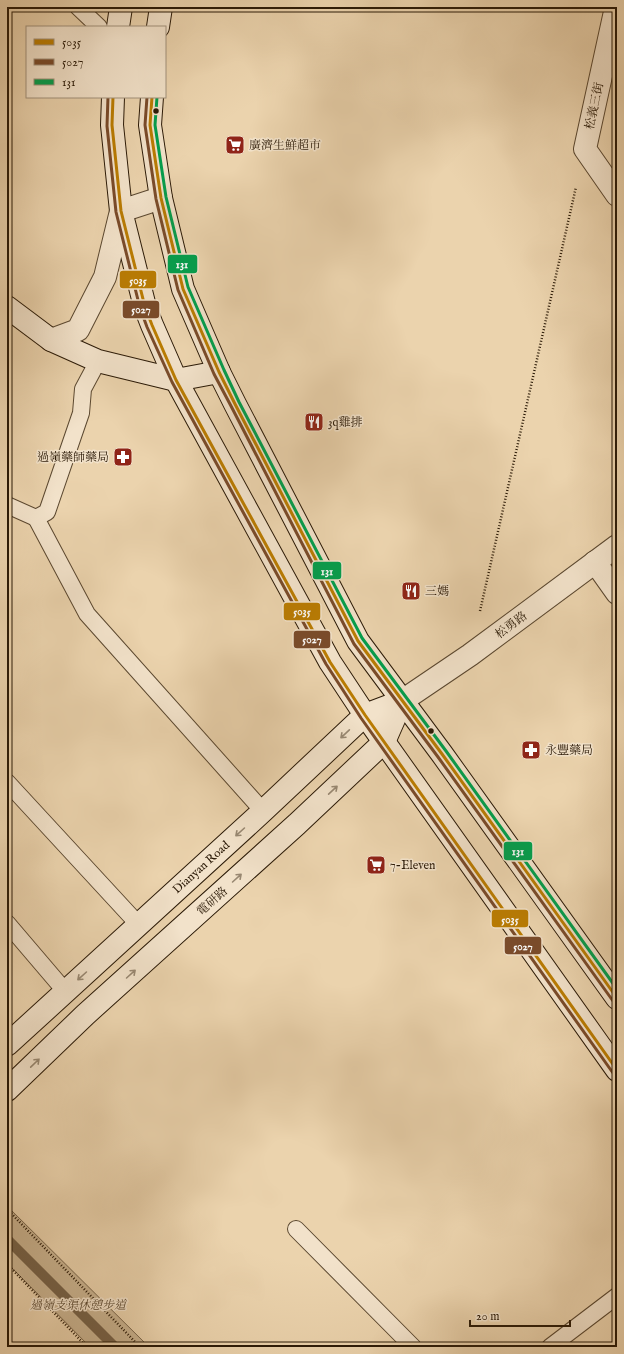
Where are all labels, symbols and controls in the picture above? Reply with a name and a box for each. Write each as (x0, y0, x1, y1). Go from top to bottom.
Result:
legend (26, 26, 166, 98)
text: 5035 (62, 35, 82, 50)
text: 5027 (62, 55, 83, 70)
text: 131 (62, 75, 75, 90)
street label: 松義三街 (582, 80, 607, 131)
unlabelled marker (151, 106, 161, 116)
supermarket icon: 廣濟生鮮超市 (224, 134, 246, 156)
place label: 廣濟生鮮超市 (249, 138, 321, 153)
line badge: 131 (167, 254, 198, 274)
text: 131 (176, 258, 188, 272)
line badge: 5035 (119, 270, 157, 289)
text: 5035 (129, 274, 147, 288)
line badge: 5027 (122, 300, 160, 319)
text: 5027 (131, 303, 151, 317)
restaurant icon: 3q雞排 (303, 411, 325, 433)
place label: 3q雞排 (328, 415, 362, 431)
pharmacy icon: 過嶺藥師藥局 (112, 446, 134, 468)
place label: 過嶺藥師藥局 (37, 450, 109, 465)
line badge: 131 (312, 561, 342, 580)
text: 131 (321, 565, 333, 579)
restaurant icon: 三媽 (400, 580, 422, 602)
place label: 三媽 (425, 584, 449, 599)
line badge: 5035 (283, 602, 321, 621)
text: 5035 (293, 605, 311, 619)
street label: 松勇路 (492, 609, 530, 642)
line badge: 5027 (293, 630, 331, 649)
text: 5027 (302, 633, 322, 647)
unlabelled marker (426, 726, 436, 736)
one-way arrow (340, 729, 350, 738)
pharmacy icon: 永豐藥局 (520, 739, 542, 761)
place label: 永豐藥局 (545, 743, 593, 758)
one-way arrow (328, 785, 338, 795)
one-way arrow (235, 827, 245, 837)
street label: Dianyan Road (170, 837, 233, 897)
line badge: 131 (503, 841, 533, 861)
text: 131 (512, 845, 524, 859)
supermarket icon: 7-Eleven (365, 854, 387, 876)
place label: 7-Eleven (390, 858, 436, 873)
one-way arrow (232, 873, 243, 882)
street label: 電研路 (194, 884, 231, 919)
line badge: 5035 (491, 909, 529, 928)
text: 5035 (501, 913, 519, 927)
line badge: 5027 (504, 936, 542, 955)
text: 5027 (513, 940, 533, 954)
one-way arrow (125, 970, 136, 979)
one-way arrow (77, 971, 87, 980)
one-way arrow (30, 1058, 40, 1068)
park label: 過嶺支渠休憩步道 (30, 1298, 128, 1313)
scale bar (470, 1302, 570, 1328)
text: 20 m (476, 1309, 499, 1324)

